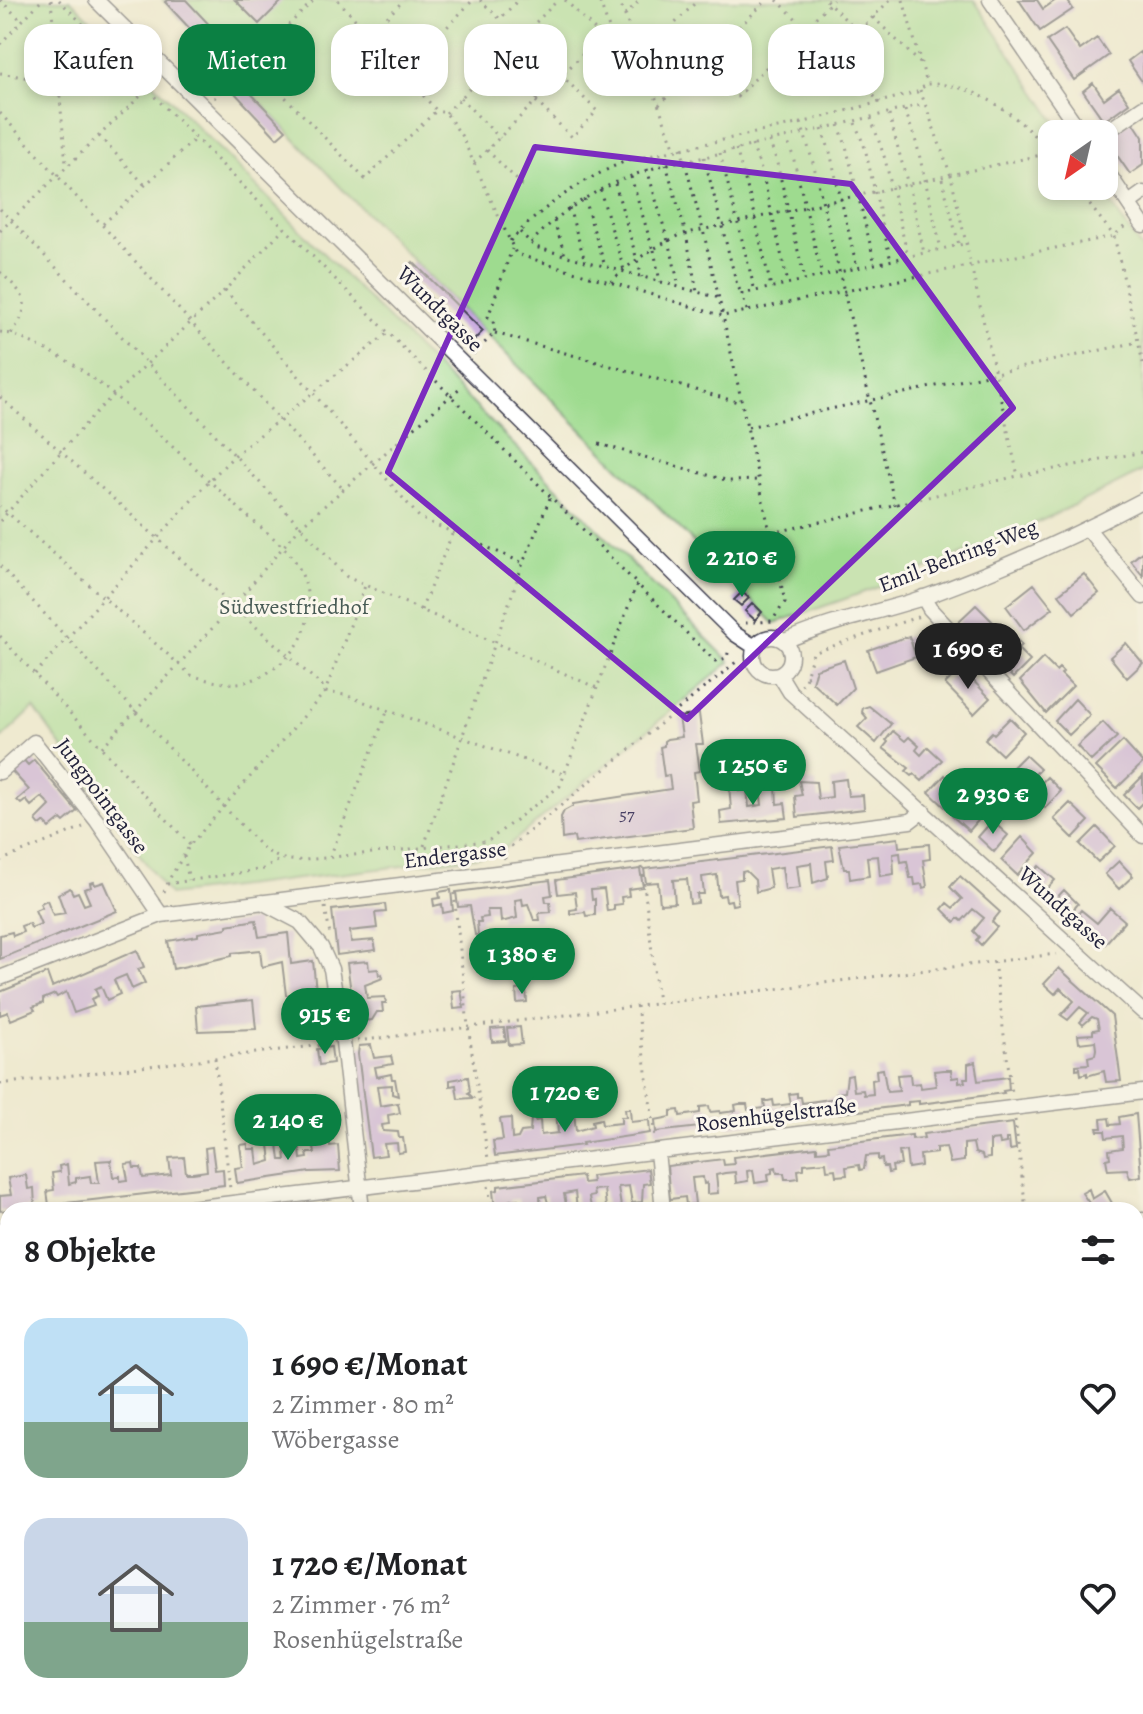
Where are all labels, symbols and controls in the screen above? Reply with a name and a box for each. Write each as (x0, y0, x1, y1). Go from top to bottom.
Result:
chip: Kaufen (24, 24, 162, 96)
chip: Mieten (178, 24, 315, 96)
chip: Filter (331, 24, 448, 96)
chip: Neu (464, 24, 567, 96)
chip: Wohnung (583, 24, 752, 96)
chip: Haus (768, 24, 884, 96)
north arrow (1038, 120, 1118, 200)
map controls (1038, 120, 1118, 200)
street label: Wundtgasse (389, 258, 490, 359)
street label: Emil-Behring-Weg (874, 512, 1042, 600)
pin: 2 210 € (668, 531, 816, 599)
text: 2 210 € (706, 539, 778, 574)
park label: Südwestfriedhof (219, 592, 372, 622)
pin: 1 690 € (894, 623, 1042, 691)
text: 1 690 € (933, 631, 1003, 666)
street label: Jungpointgasse (48, 732, 156, 860)
pin: 1 250 € (679, 739, 827, 807)
text: 1 250 € (718, 747, 788, 782)
pin: 2 930 € (919, 768, 1067, 836)
text: 2 930 € (957, 776, 1029, 811)
house number: 57 (619, 802, 635, 826)
street label: Endergasse (402, 834, 508, 876)
street label: Wundtgasse (1011, 859, 1114, 956)
pin: 1 380 € (448, 928, 596, 996)
text: 1 380 € (487, 936, 557, 971)
pin: 915 € (269, 988, 381, 1056)
text: 915 € (299, 996, 351, 1031)
pin: 1 720 € (491, 1066, 639, 1134)
text: 1 720 € (530, 1074, 600, 1109)
street label: Rosenhügelstraße (694, 1090, 858, 1140)
pin: 2 140 € (214, 1094, 362, 1162)
text: 2 140 € (252, 1102, 324, 1137)
text: 8 Objekte (24, 1227, 156, 1274)
icon: filters (1076, 1228, 1120, 1272)
text: 1 690 €/Monat (272, 1340, 468, 1387)
icon: home (88, 1350, 184, 1446)
icon: heart (1076, 1376, 1120, 1420)
text: 2 Zimmer · 80 m² (272, 1387, 454, 1422)
text: Wöbergasse (272, 1422, 399, 1457)
text: 1 720 €/Monat (272, 1540, 467, 1587)
icon: home (88, 1550, 184, 1646)
icon: heart (1076, 1576, 1120, 1620)
text: 2 Zimmer · 76 m² (272, 1587, 450, 1622)
text: Rosenhügelstraße (272, 1622, 463, 1657)

